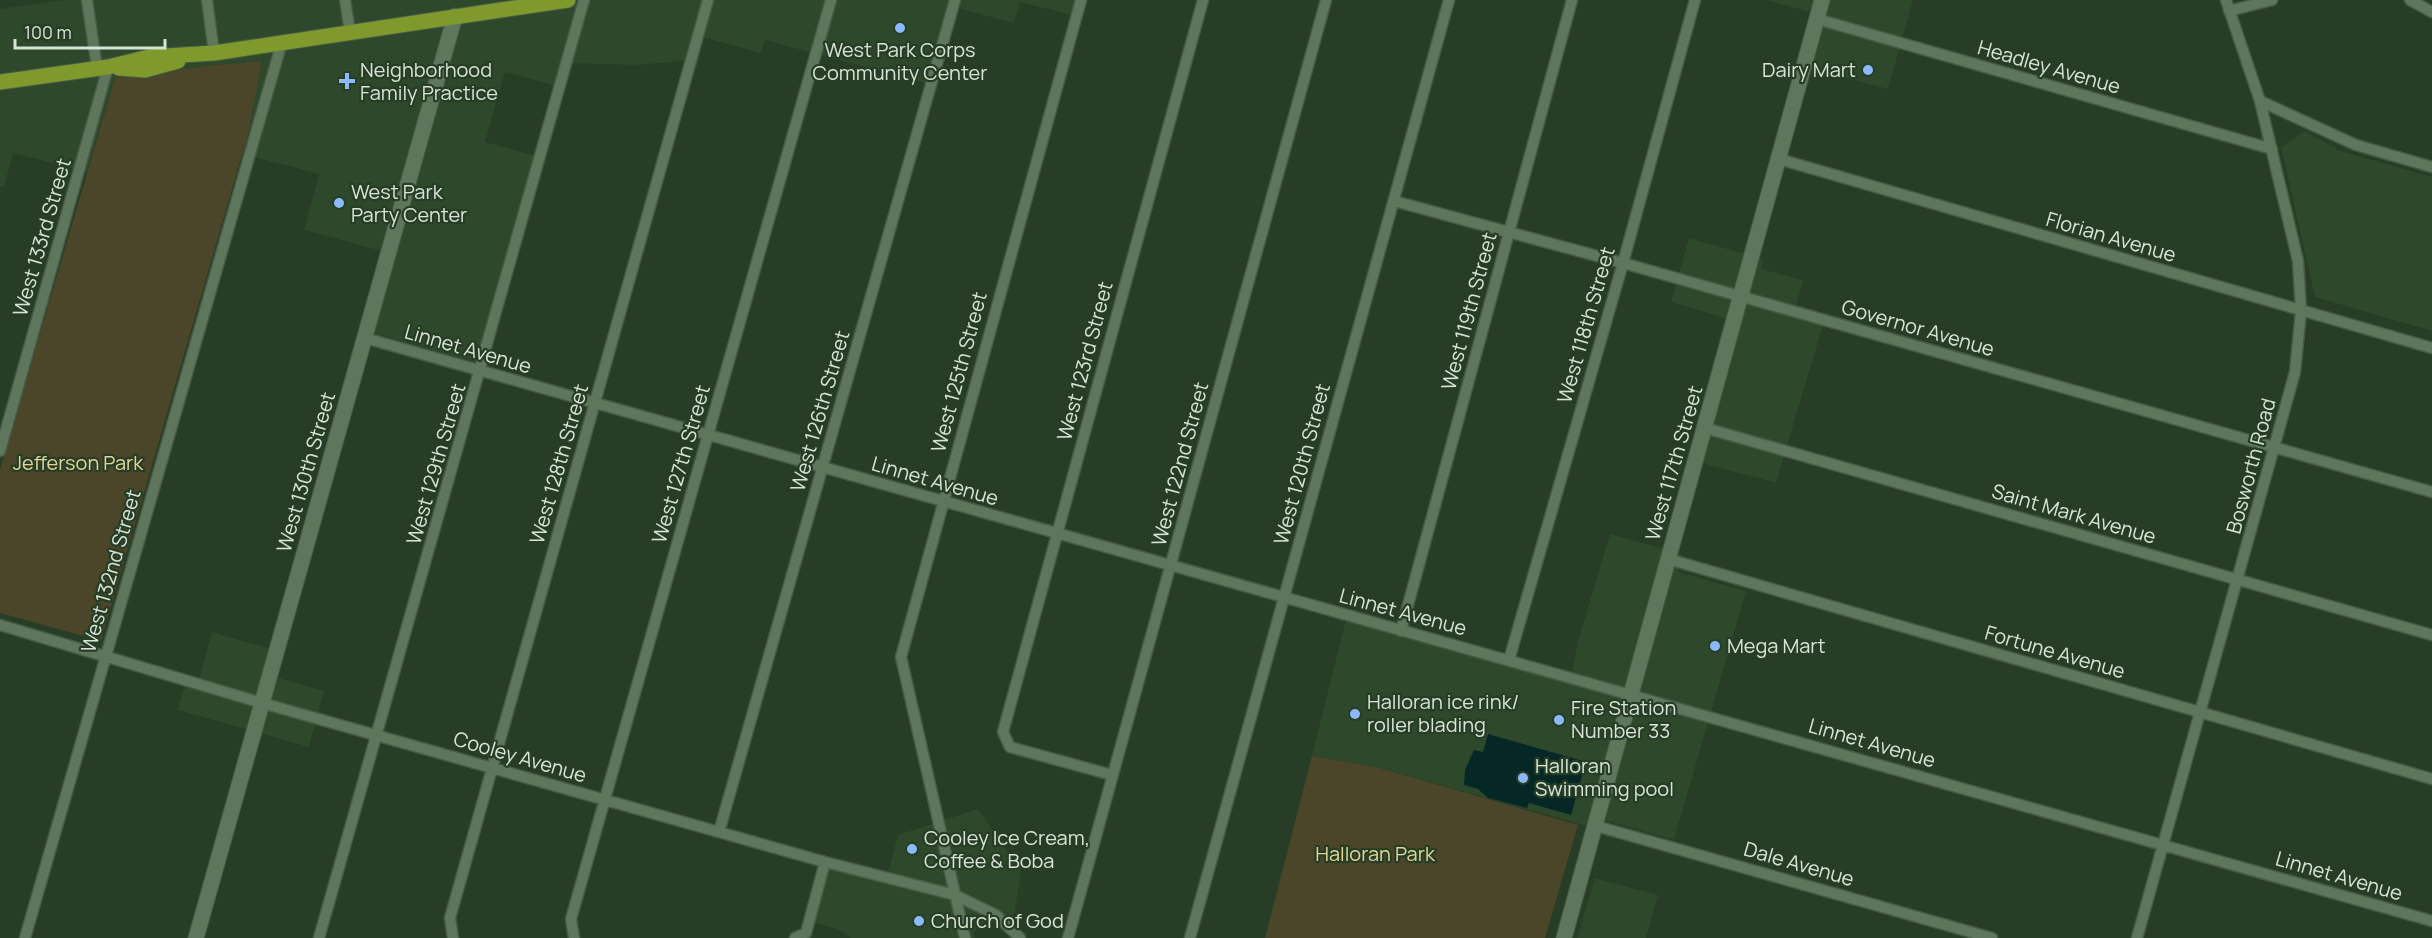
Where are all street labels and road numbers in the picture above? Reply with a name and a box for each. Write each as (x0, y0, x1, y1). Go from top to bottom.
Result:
street label: Headley Avenue (1975, 33, 2124, 100)
street label: West 133rd Street (6, 155, 77, 319)
street label: Florian Avenue (2043, 205, 2179, 268)
street label: West 119th Street (1434, 229, 1503, 393)
street label: West 118th Street (1550, 243, 1621, 406)
street label: West 123rd Street (1050, 278, 1119, 443)
street label: West 125th Street (924, 289, 993, 455)
street label: Governor Avenue (1839, 293, 1998, 362)
street label: Linnet Avenue (402, 318, 535, 380)
street label: West 126th Street (784, 327, 855, 494)
street label: West 122nd Street (1145, 379, 1214, 549)
street label: West 129th Street (400, 380, 471, 547)
street label: West 120th Street (1267, 380, 1336, 547)
street label: West 128th Street (523, 381, 594, 547)
street label: West 127th Street (645, 382, 716, 546)
street label: West 117th Street (1638, 382, 1709, 543)
street label: West 130th Street (270, 389, 341, 555)
street label: Bosworth Road (2219, 395, 2282, 537)
street label: Linnet Avenue (869, 450, 1002, 512)
street label: Saint Mark Avenue (1989, 477, 2159, 550)
street label: West 132nd Street (74, 486, 147, 656)
street label: Linnet Avenue (1336, 582, 1470, 641)
street label: Fortune Avenue (1982, 619, 2128, 684)
street label: Linnet Avenue (1806, 712, 1939, 774)
street label: Cooley Avenue (450, 725, 590, 788)
street label: Dale Avenue (1741, 835, 1857, 892)
street label: Linnet Avenue (2273, 845, 2406, 907)

